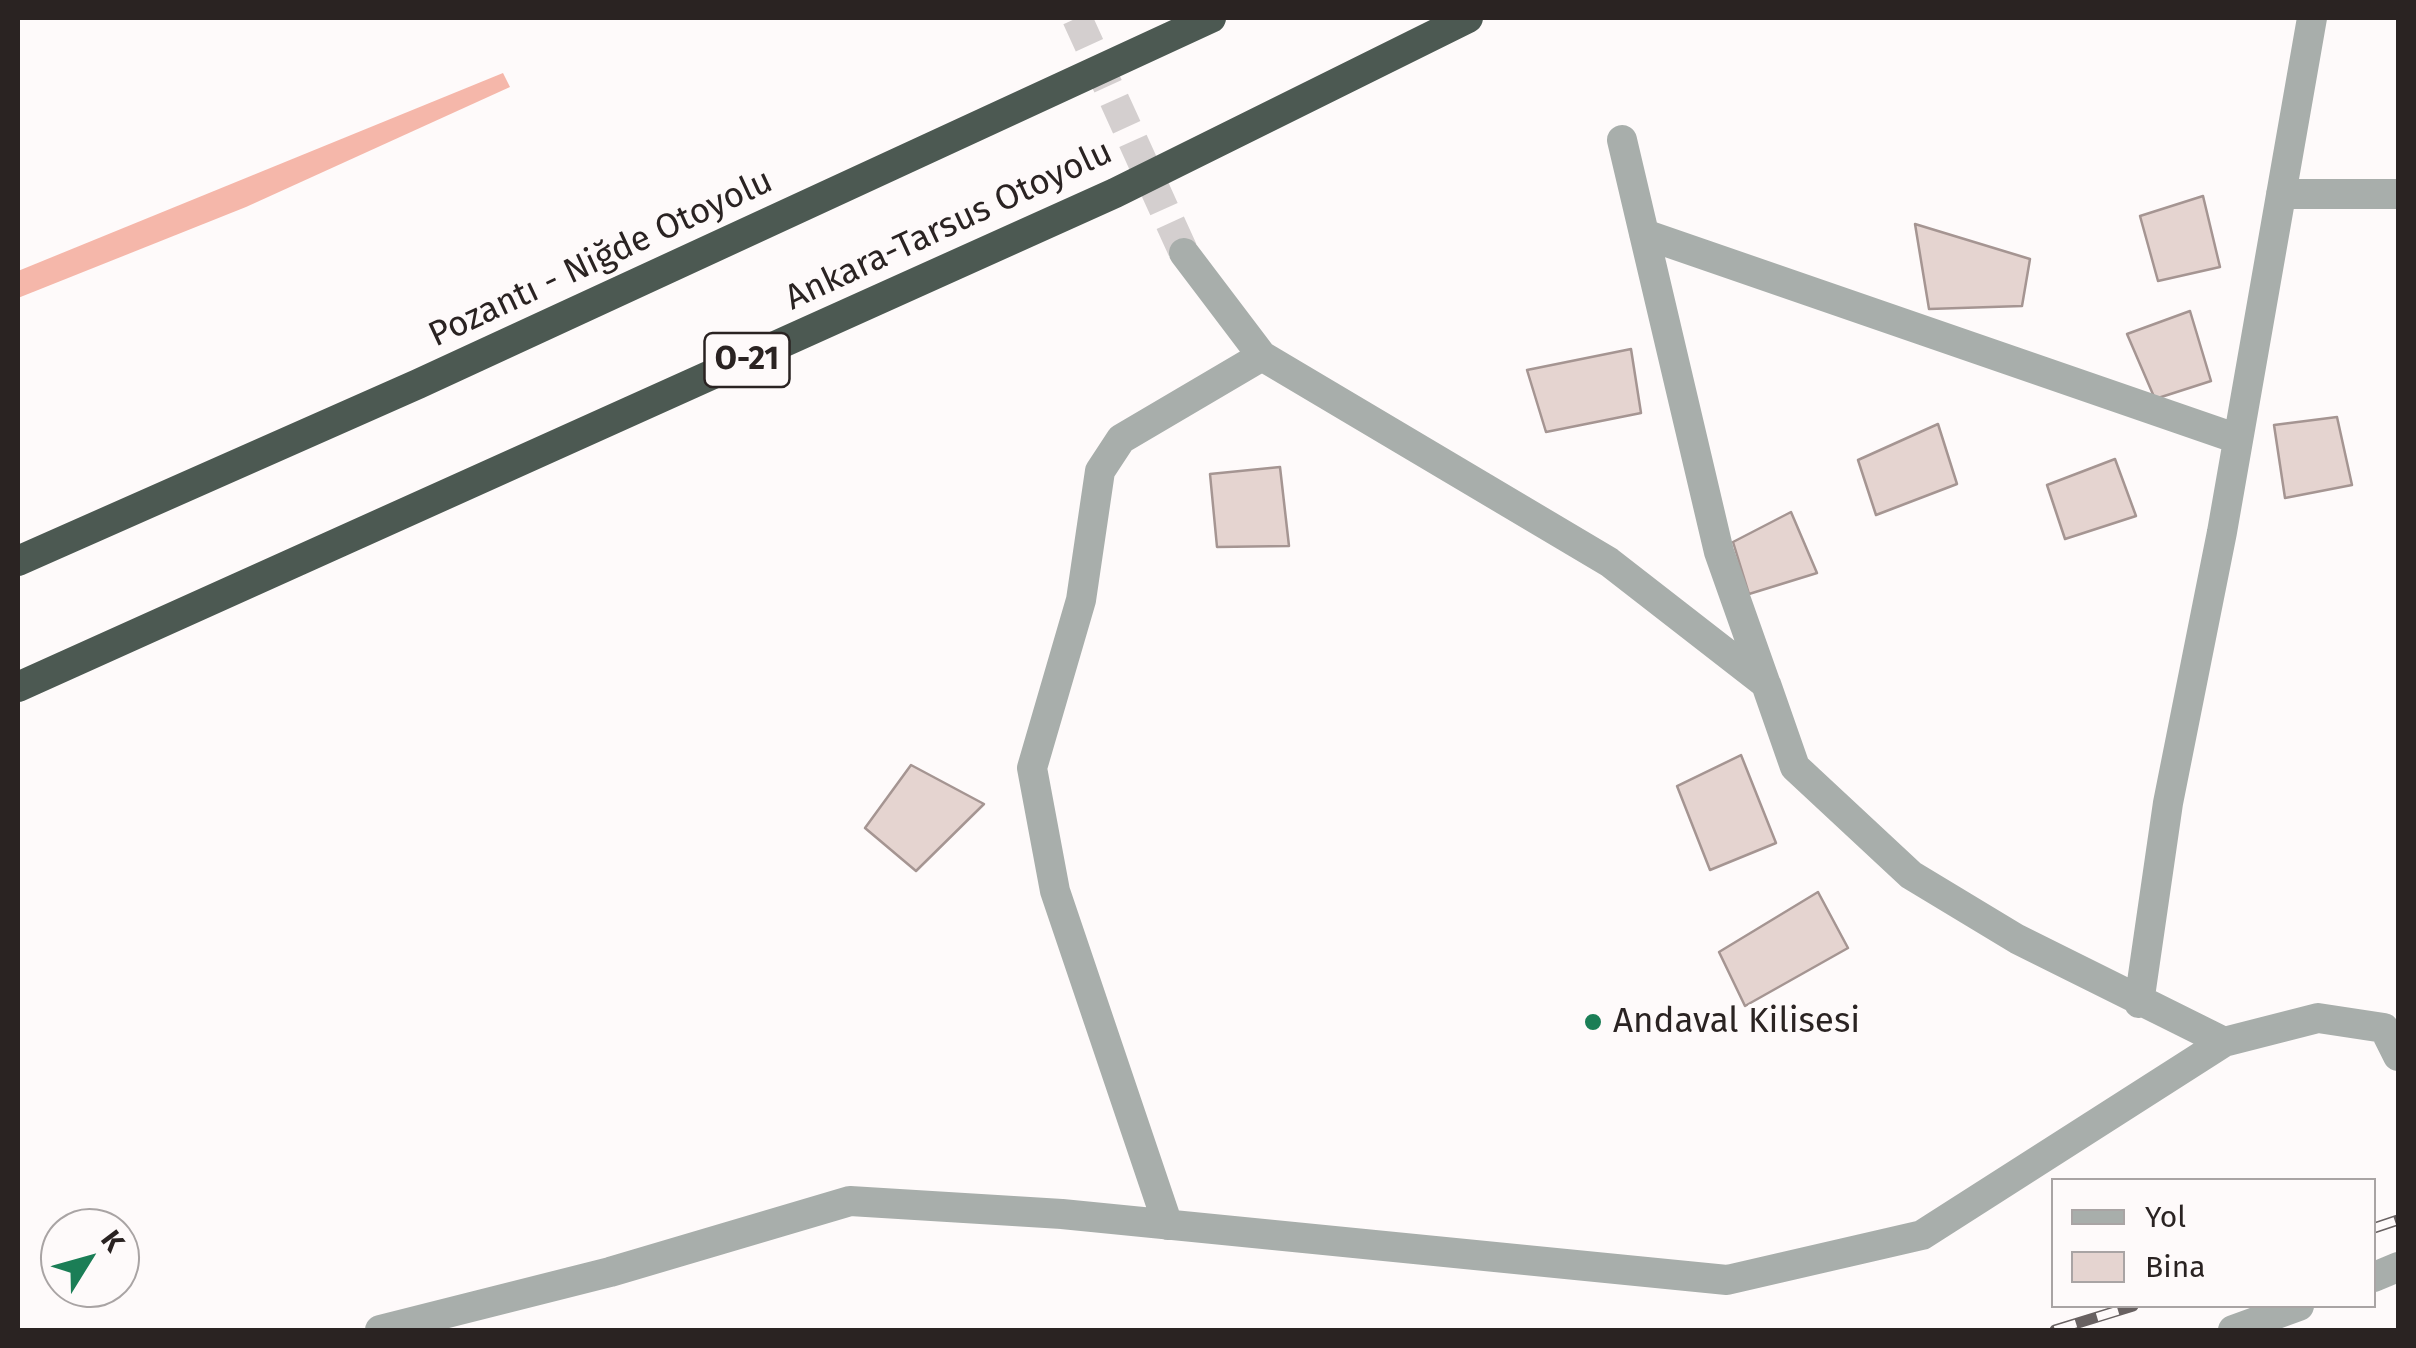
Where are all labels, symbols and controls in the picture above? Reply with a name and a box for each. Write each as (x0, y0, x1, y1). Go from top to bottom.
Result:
street label: Ankara-Tarsus Otoyolu (779, 132, 1119, 320)
street label: Pozantı - Niğde Otoyolu (422, 161, 780, 357)
road number: O-21 (704, 333, 790, 387)
place label: Andaval Kilisesi (1613, 1001, 1860, 1043)
marker: Andaval Kilisesi (1582, 1011, 1604, 1033)
legend (2051, 1178, 2376, 1308)
text: Yol (2145, 1199, 2186, 1235)
north arrow (40, 1208, 140, 1308)
text: K (94, 1224, 131, 1258)
text: Bina (2145, 1249, 2206, 1285)

